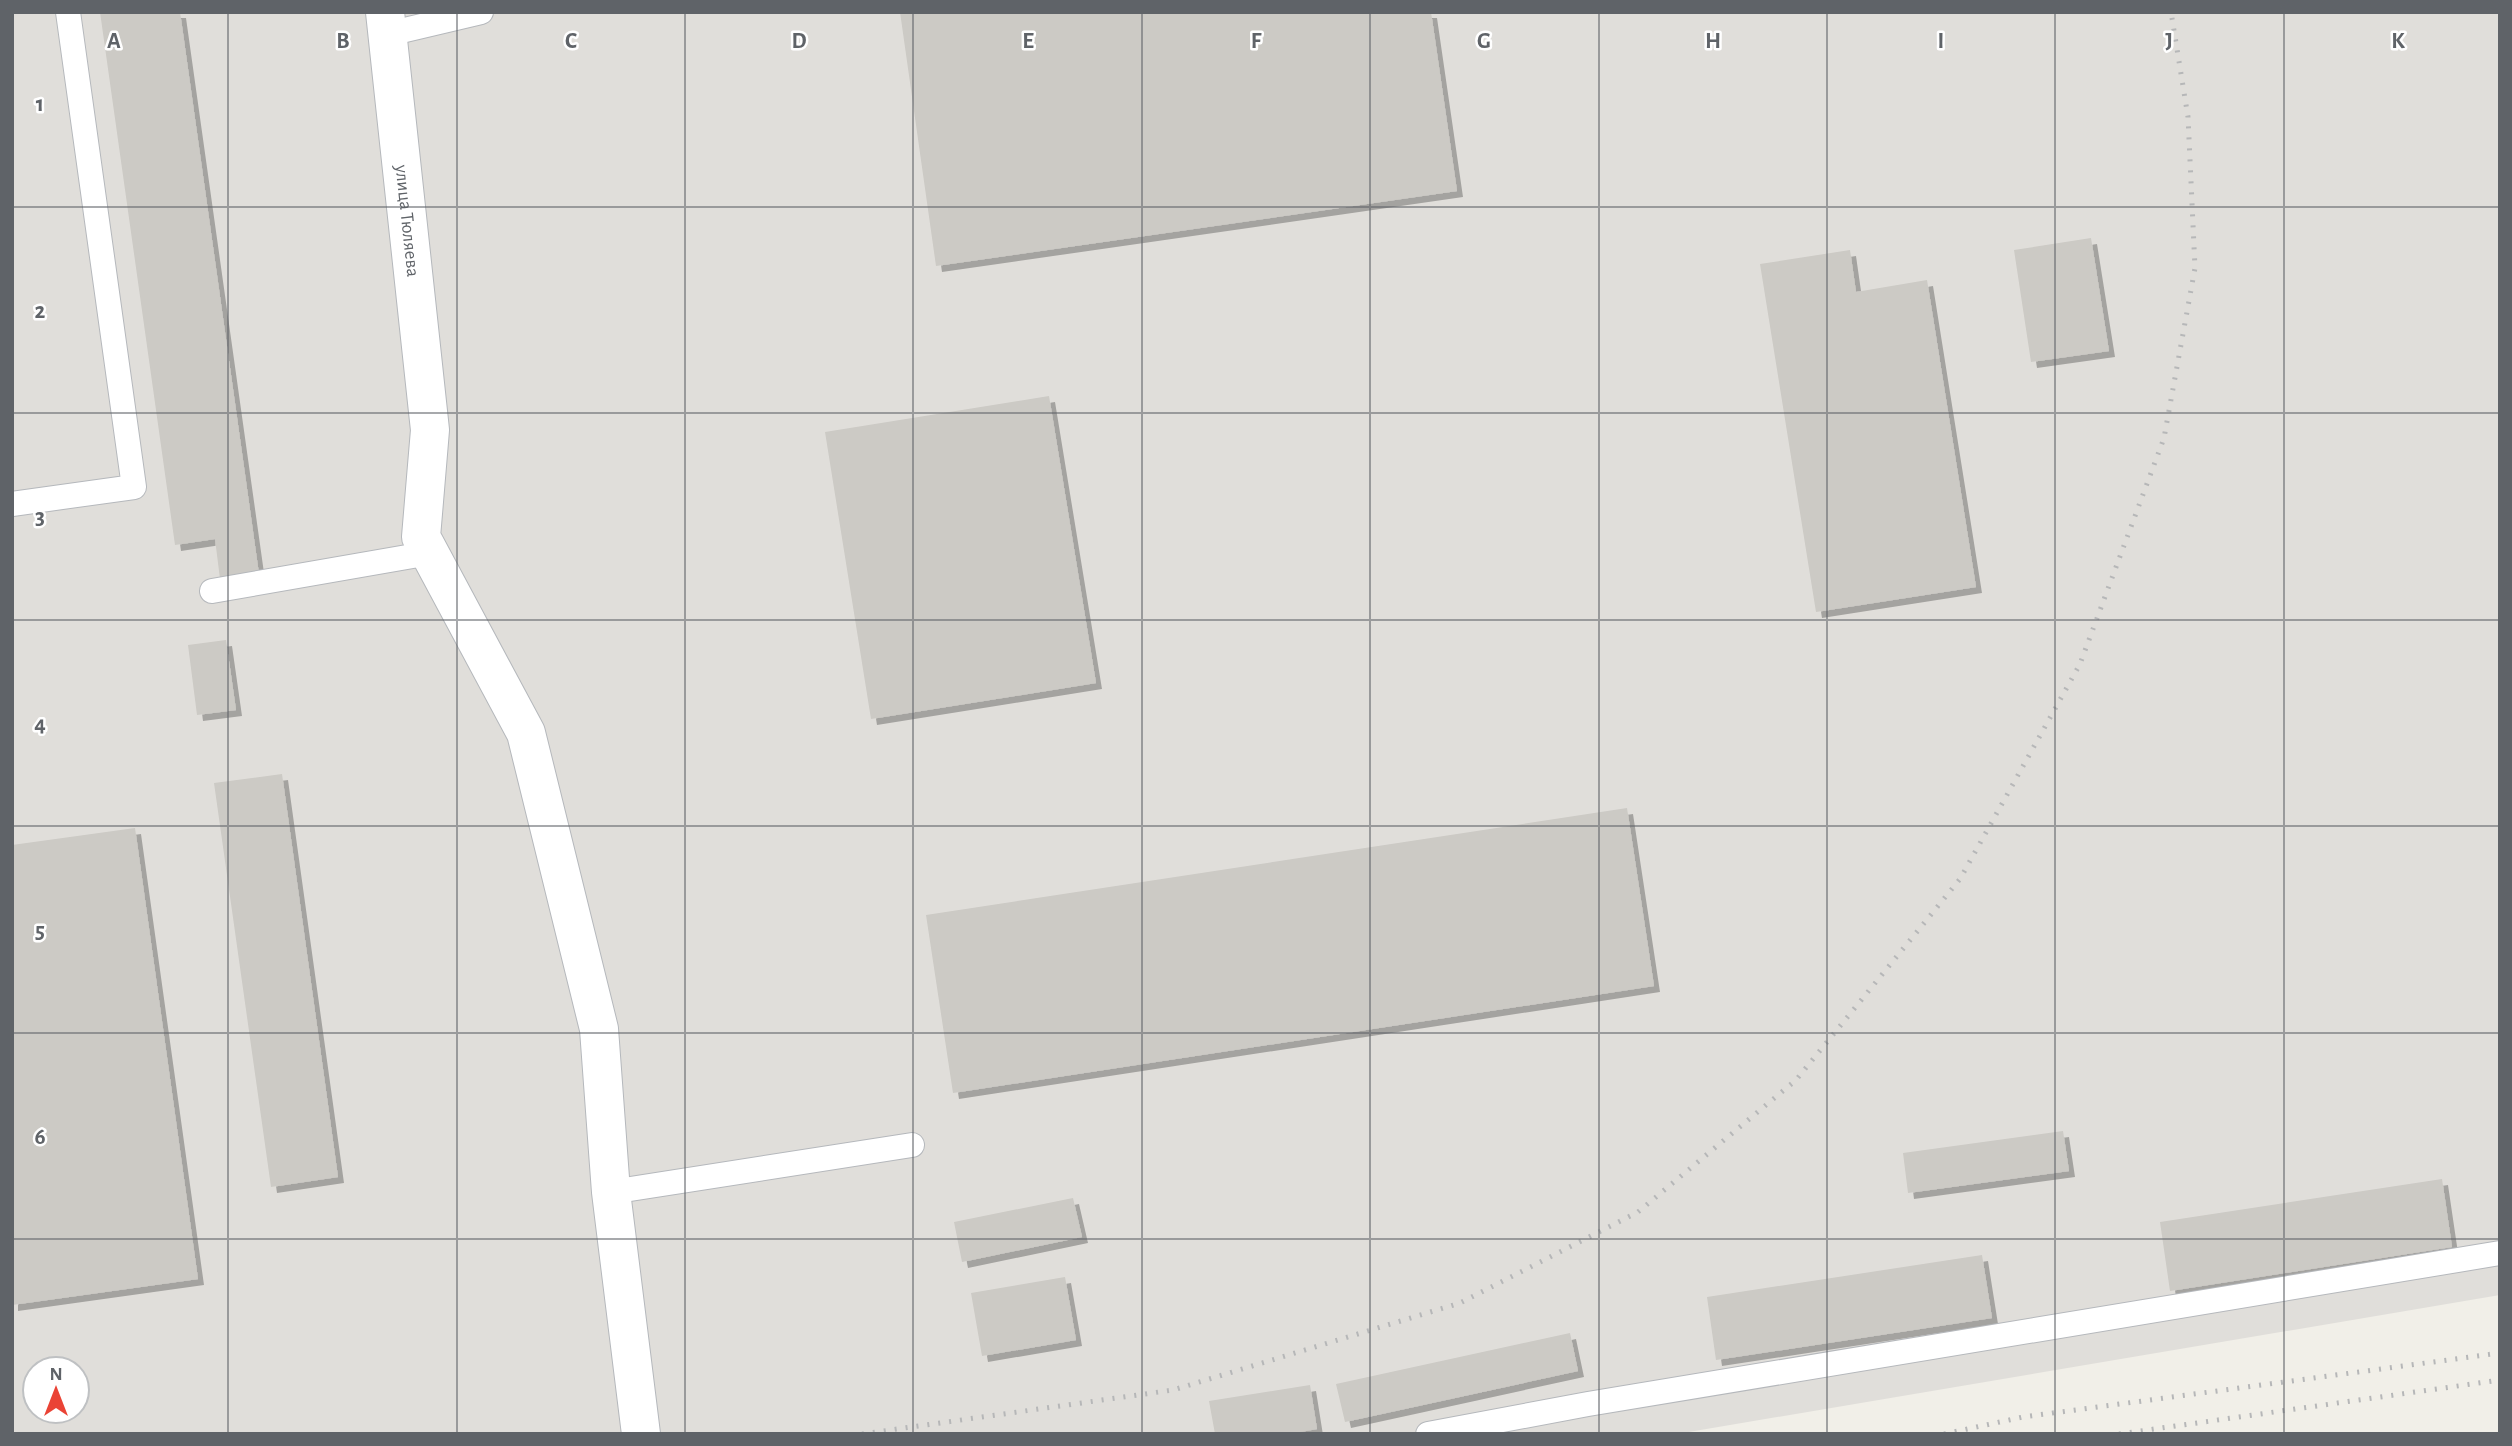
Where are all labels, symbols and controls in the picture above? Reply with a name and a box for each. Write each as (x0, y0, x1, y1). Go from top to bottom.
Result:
text: A (107, 30, 121, 53)
text: B (336, 30, 350, 53)
text: C (565, 30, 577, 53)
text: D (791, 30, 807, 53)
text: E (1022, 30, 1034, 53)
text: F (1251, 30, 1262, 53)
text: G (1477, 30, 1491, 53)
text: H (1705, 30, 1721, 53)
text: I (1938, 30, 1944, 53)
text: J (2165, 30, 2173, 53)
text: K (2391, 30, 2405, 53)
text: 1 (36, 93, 44, 116)
street label: улица Тюляева (392, 163, 423, 278)
text: 2 (35, 300, 46, 323)
text: 3 (35, 506, 45, 529)
text: 4 (34, 713, 46, 736)
text: 5 (35, 920, 45, 943)
text: 6 (34, 1126, 46, 1149)
north arrow (21, 1355, 91, 1425)
text: N (49, 1365, 63, 1384)

